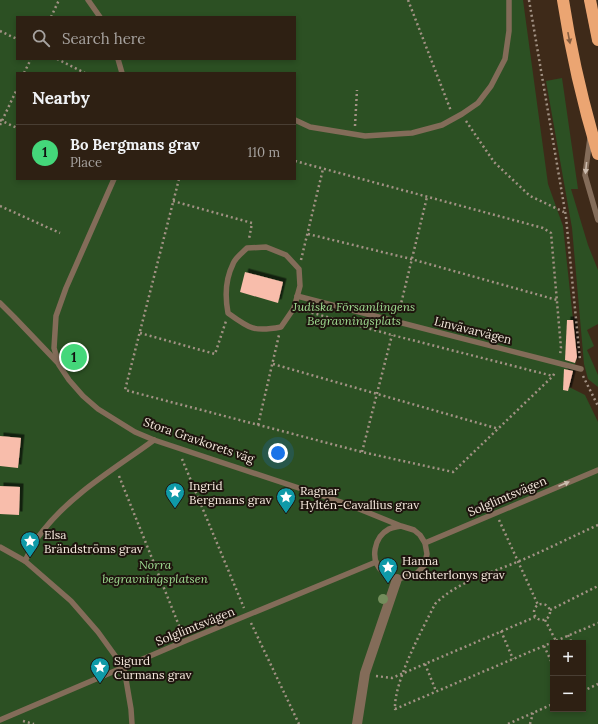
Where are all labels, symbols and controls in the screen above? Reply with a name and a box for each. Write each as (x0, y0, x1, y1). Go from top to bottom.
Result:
search box (16, 16, 296, 60)
icon: search (30, 27, 52, 49)
text: Search here (62, 29, 145, 48)
one-way arrow (566, 32, 572, 45)
text: Nearby (32, 87, 90, 109)
text: Bo Bergmans grav (70, 135, 199, 154)
text: 1 (42, 144, 48, 161)
text: 110 m (247, 144, 280, 161)
text: Place (70, 154, 102, 171)
one-way arrow (583, 162, 589, 174)
park label: Judiska Församlingens Begravningsplats (292, 299, 415, 328)
street label: Linvävarvägen (433, 313, 513, 347)
pin: 1 (61, 342, 87, 372)
street label: Stora Gravkorets väg (142, 414, 257, 466)
your location (268, 443, 288, 463)
street label: Solglimtsvägen (465, 473, 549, 519)
place label: Ingrid Bergmans grav (189, 478, 272, 507)
place icon: Ingrid Bergmans grav (164, 481, 186, 509)
one-way arrow (559, 481, 570, 487)
place label: Ragnar Hyltén-Cavallius grav (300, 483, 420, 512)
place icon: Ragnar Hyltén-Cavallius grav (275, 486, 297, 514)
place label: Elsa Brändströms grav (44, 527, 144, 556)
place icon: Elsa Brändströms grav (19, 530, 41, 558)
place label: Hanna Ouchterlonys grav (402, 553, 506, 582)
place icon: Hanna Ouchterlonys grav (377, 556, 399, 584)
park label: Norra begravningsplatsen (102, 557, 208, 586)
street label: Solglimtsvägen (153, 603, 237, 649)
map controls (550, 640, 586, 712)
button: + (550, 640, 586, 676)
place label: Sigurd Curmans grav (114, 653, 192, 682)
place icon: Sigurd Curmans grav (89, 656, 111, 684)
button: − (550, 676, 586, 712)

